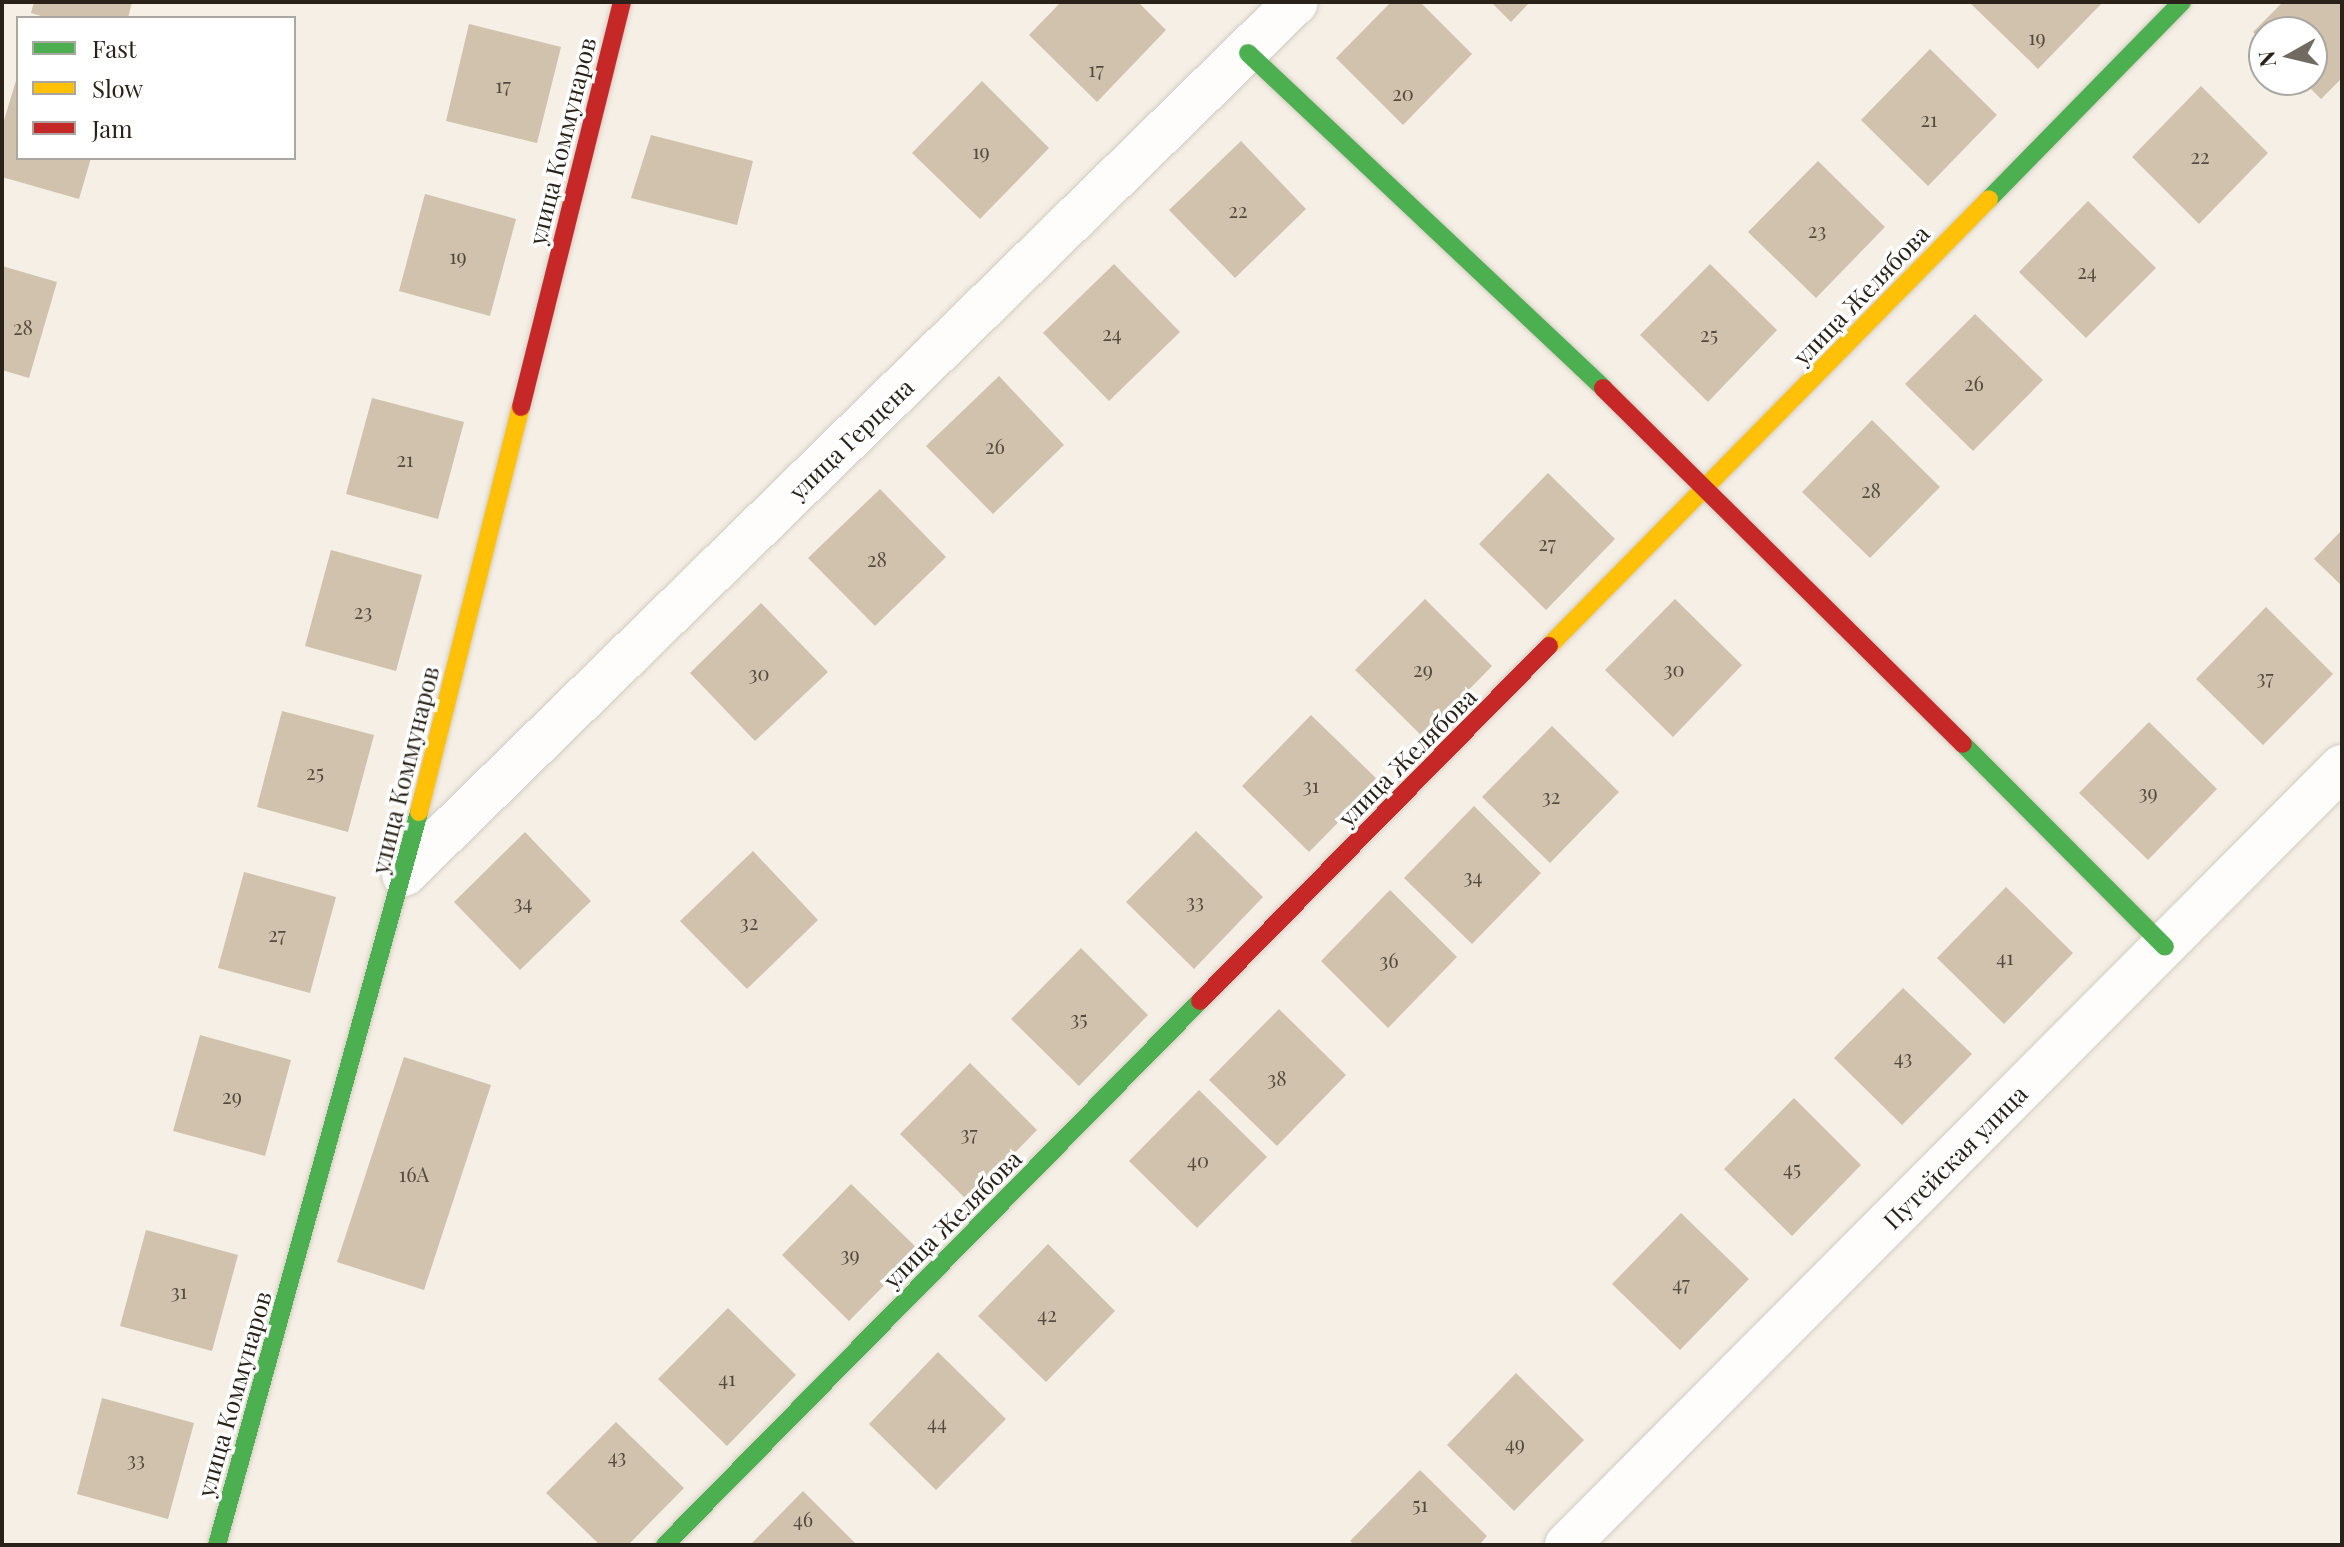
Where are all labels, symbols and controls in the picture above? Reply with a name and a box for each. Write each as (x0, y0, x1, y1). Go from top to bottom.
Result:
legend (16, 16, 296, 160)
north arrow (2248, 16, 2328, 96)
house number: 19 (2028, 24, 2046, 48)
text: Fast (92, 32, 137, 64)
street label: улица Коммунаров (522, 34, 602, 248)
text: N (2250, 49, 2282, 69)
house number: 17 (1088, 56, 1104, 80)
text: Slow (92, 72, 143, 104)
house number: 17 (495, 72, 511, 96)
house number: 20 (1392, 80, 1414, 104)
house number: 21 (1921, 106, 1937, 130)
text: Jam (92, 112, 133, 144)
house number: 19 (972, 138, 990, 162)
house number: 22 (2190, 143, 2210, 167)
house number: 22 (1228, 197, 1248, 221)
house number: 23 (1808, 217, 1826, 241)
street label: улица Желябова (1787, 219, 1935, 371)
house number: 19 (449, 243, 467, 267)
house number: 24 (2077, 258, 2097, 282)
house number: 28 (13, 314, 33, 338)
house number: 24 (1102, 320, 1122, 344)
house number: 25 (1700, 321, 1718, 345)
house number: 26 (1964, 370, 1984, 394)
street label: улица Герцена (783, 372, 919, 506)
house number: 26 (985, 433, 1005, 457)
house number: 21 (397, 446, 413, 470)
house number: 28 (1861, 477, 1881, 501)
house number: 27 (1538, 530, 1556, 554)
house number: 28 (867, 546, 887, 570)
house number: 23 (354, 598, 372, 622)
house number: 29 (1413, 656, 1433, 680)
house number: 30 (1663, 656, 1685, 680)
house number: 30 (748, 660, 770, 684)
street label: улица Коммунаров (365, 663, 445, 877)
house number: 37 (2256, 664, 2274, 688)
street label: улица Желябова (1332, 682, 1482, 832)
house number: 25 (306, 759, 324, 783)
house number: 31 (1303, 772, 1319, 796)
house number: 39 (2138, 779, 2158, 803)
house number: 32 (1542, 783, 1560, 807)
house number: 34 (1464, 863, 1482, 887)
house number: 33 (1186, 888, 1204, 912)
house number: 34 (514, 889, 532, 913)
house number: 32 (740, 909, 758, 933)
house number: 27 (268, 921, 286, 945)
house number: 41 (1996, 944, 2014, 968)
house number: 36 (1379, 947, 1399, 971)
house number: 35 (1070, 1005, 1088, 1029)
house number: 43 (1894, 1044, 1912, 1068)
house number: 38 (1267, 1065, 1287, 1089)
street label: Путейская улица (1877, 1079, 2033, 1235)
house number: 29 (222, 1083, 242, 1107)
house number: 37 (960, 1120, 978, 1144)
street label: улица Желябова (877, 1144, 1027, 1294)
house number: 40 (1187, 1147, 1209, 1171)
house number: 45 (1783, 1155, 1801, 1179)
house number: 16А (399, 1161, 429, 1185)
house number: 39 (840, 1241, 860, 1265)
house number: 47 (1672, 1270, 1690, 1294)
house number: 31 (171, 1278, 187, 1302)
street label: улица Коммунаров (191, 1288, 277, 1500)
house number: 42 (1037, 1301, 1057, 1325)
house number: 41 (718, 1365, 736, 1389)
house number: 44 (927, 1409, 947, 1433)
house number: 49 (1505, 1430, 1525, 1454)
house number: 43 (608, 1443, 626, 1467)
house number: 33 (127, 1446, 145, 1470)
house number: 51 (1412, 1491, 1428, 1515)
house number: 46 (793, 1506, 813, 1530)

